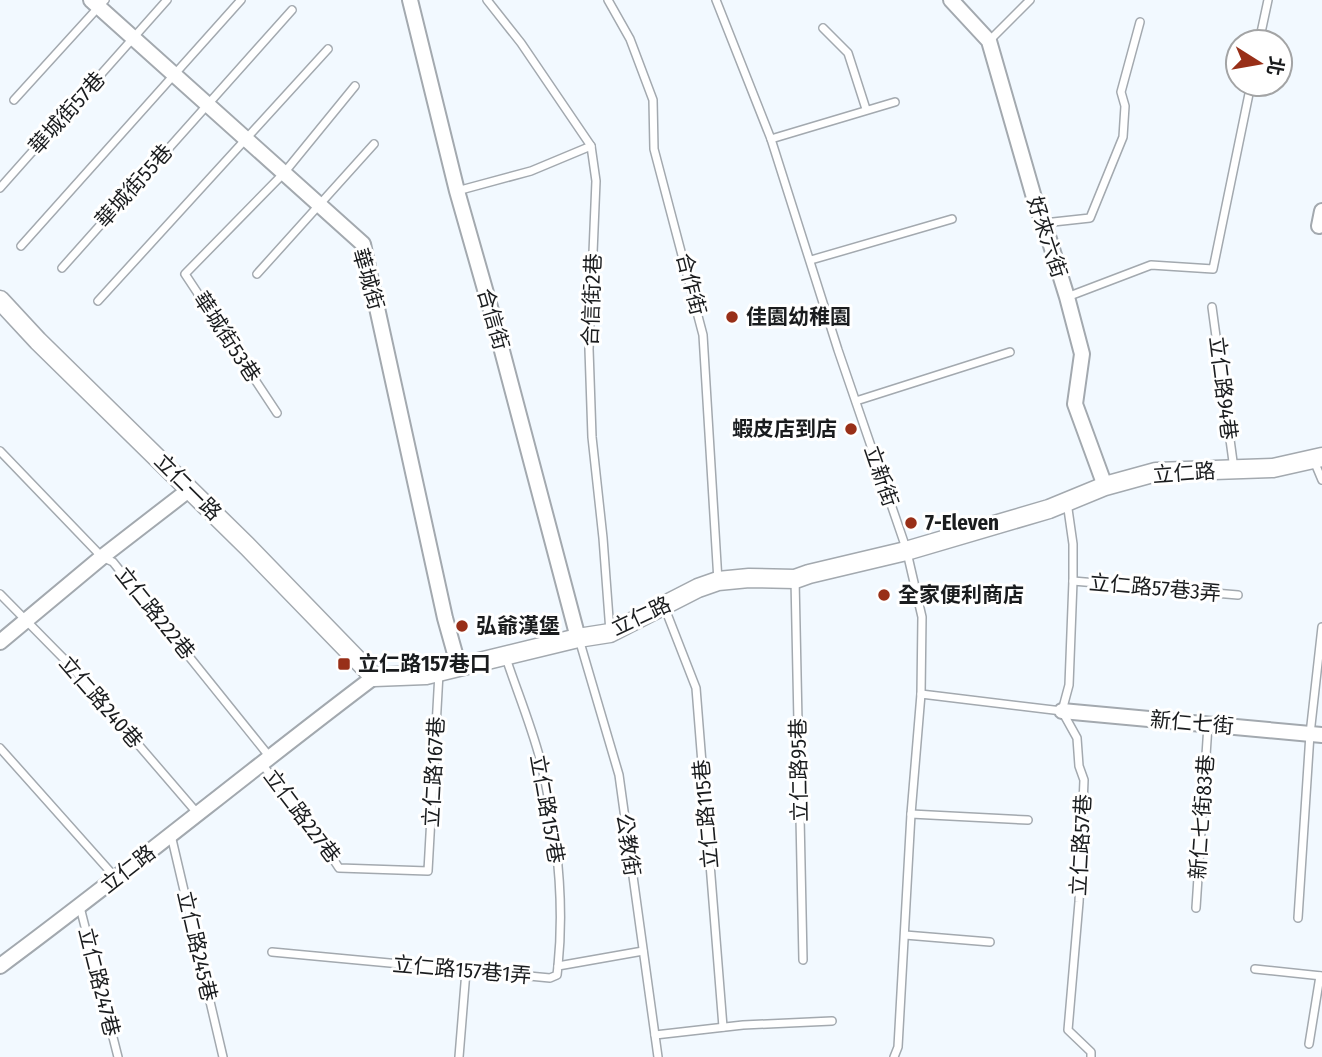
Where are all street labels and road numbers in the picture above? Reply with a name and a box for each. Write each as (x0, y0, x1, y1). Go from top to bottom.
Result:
street label: 華城街57巷 (23, 67, 111, 159)
street label: 華城街55巷 (90, 139, 178, 233)
street label: 好來六街 (1022, 193, 1072, 281)
street label: 華城街 (347, 245, 389, 313)
street label: 合作街 (671, 250, 711, 318)
street label: 合信街2巷 (577, 253, 607, 347)
street label: 合信街 (472, 285, 514, 353)
street label: 華城街53巷 (188, 287, 266, 387)
street label: 立仁路94巷 (1204, 335, 1242, 441)
street label: 立新街 (858, 442, 904, 510)
street label: 立仁一路 (149, 448, 227, 526)
street label: 立仁路 (1152, 458, 1216, 488)
street label: 立仁路222巷 (110, 561, 200, 665)
street label: 立仁路57巷3弄 (1088, 569, 1222, 607)
street label: 立仁路 (607, 591, 675, 641)
street label: 立仁路240巷 (54, 650, 148, 754)
street label: 新仁七街 (1149, 706, 1235, 740)
street label: 立仁路167巷 (418, 716, 450, 828)
street label: 立仁路95巷 (785, 718, 813, 822)
street label: 立仁路157巷 (525, 753, 569, 865)
street label: 新仁七街83巷 (1185, 754, 1219, 880)
street label: 立仁路115巷 (688, 758, 724, 870)
street label: 立仁路227巷 (258, 764, 346, 868)
street label: 立仁路57巷 (1065, 794, 1097, 896)
street label: 公教街 (611, 812, 645, 878)
street label: 立仁路 (95, 839, 161, 899)
street label: 立仁路245巷 (172, 888, 222, 1004)
street label: 立仁路247巷 (73, 925, 125, 1039)
street label: 立仁路157巷1弄 (392, 951, 532, 989)

